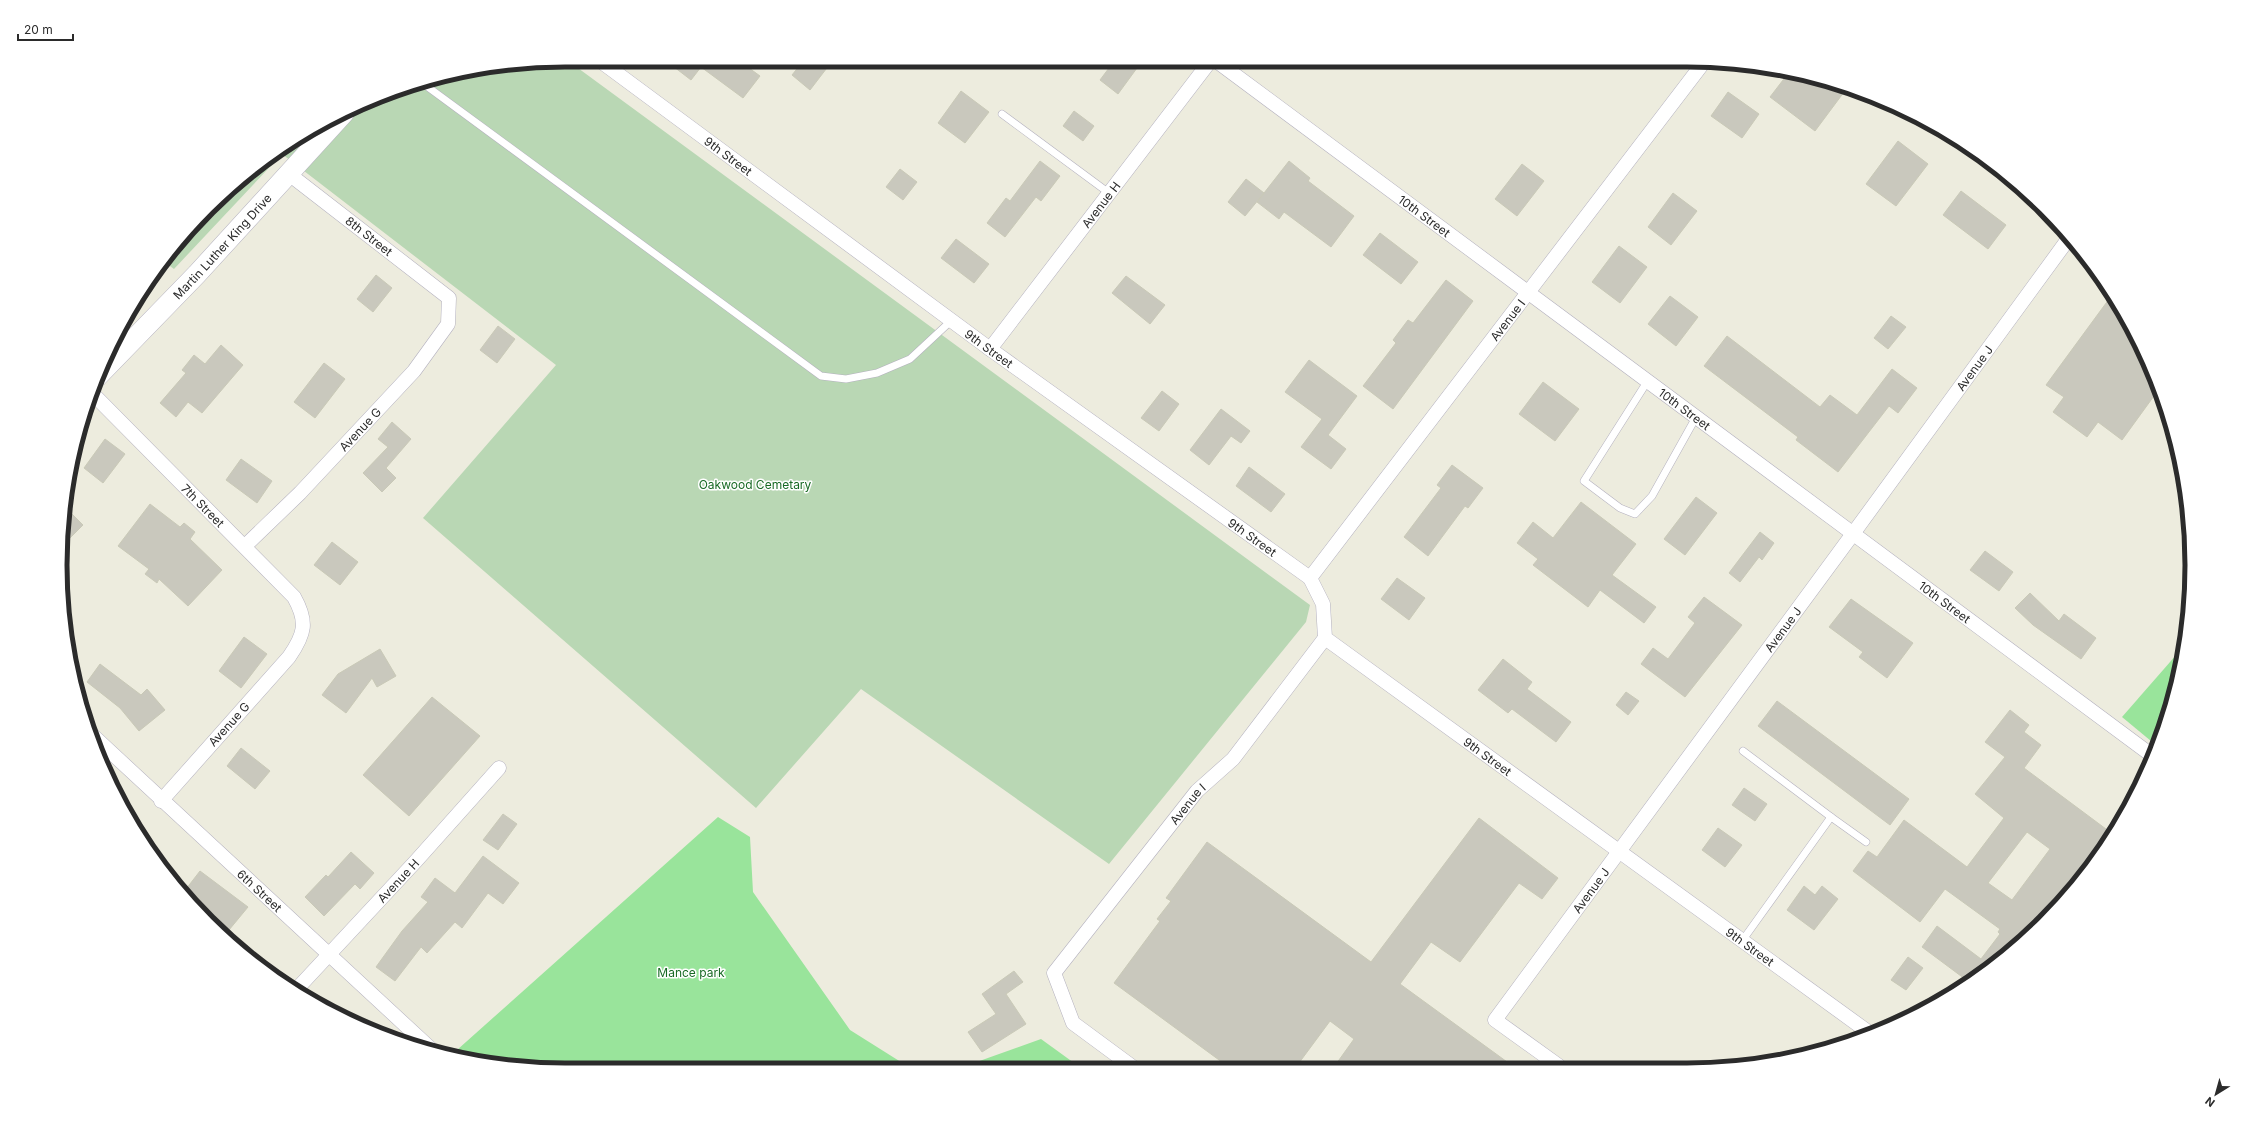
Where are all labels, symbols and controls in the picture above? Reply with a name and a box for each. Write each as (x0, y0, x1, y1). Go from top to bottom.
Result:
scale bar (18, 16, 73, 42)
text: 20 m (24, 22, 53, 37)
street label: 9th Street (702, 133, 755, 178)
street label: Avenue H (1078, 178, 1123, 231)
street label: Martin Luther King Drive (170, 190, 274, 302)
street label: 10th Street (1396, 191, 1454, 240)
street label: 8th Street (342, 213, 396, 259)
street label: Avenue I (1486, 296, 1528, 344)
street label: 9th Street (962, 326, 1016, 371)
street label: Avenue J (1953, 342, 1996, 393)
street label: 10th Street (1656, 384, 1714, 433)
street label: Avenue G (336, 404, 384, 454)
park label: Oakwood Cemetary (699, 477, 812, 492)
street label: 7th Street (178, 480, 228, 530)
street label: 9th Street (1225, 514, 1280, 559)
street label: 10th Street (1916, 578, 1974, 626)
street label: Avenue J (1761, 604, 1804, 655)
street label: Avenue G (205, 699, 253, 749)
street label: 9th Street (1461, 734, 1515, 779)
street label: Avenue I (1166, 780, 1208, 827)
street label: Avenue H (374, 855, 422, 906)
street label: Avenue J (1569, 865, 1612, 916)
street label: 6th Street (234, 866, 285, 915)
street label: 9th Street (1723, 924, 1777, 969)
park label: Mance park (657, 965, 725, 980)
north arrow (2196, 1074, 2236, 1114)
text: N (2202, 1094, 2218, 1110)

